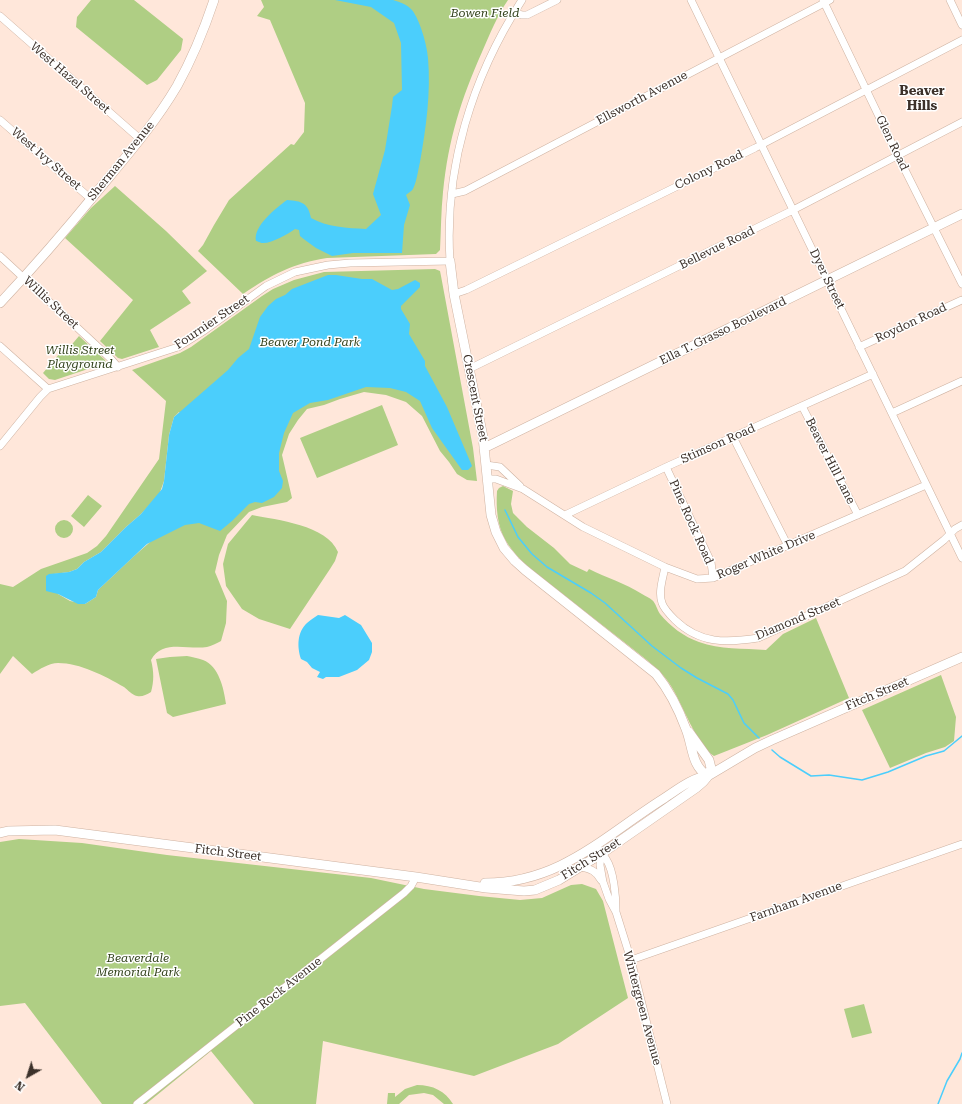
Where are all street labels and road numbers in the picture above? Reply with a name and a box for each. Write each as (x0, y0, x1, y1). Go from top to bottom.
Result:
street label: West Hazel Street (27, 39, 113, 117)
street label: Ellsworth Avenue (594, 68, 690, 128)
street label: Glen Road (872, 113, 912, 173)
street label: Sherman Avenue (85, 118, 157, 204)
street label: West Ivy Street (8, 125, 84, 193)
street label: Colony Road (672, 147, 746, 193)
street label: Bellevue Road (677, 224, 757, 272)
street label: Dyer Street (806, 247, 848, 311)
street label: Willis Street (20, 274, 82, 332)
street label: Fournier Street (172, 292, 252, 352)
street label: Ella T. Grasso Boulevard (657, 294, 789, 368)
street label: Roydon Road (873, 300, 949, 346)
street label: Crescent Street (459, 353, 491, 443)
street label: Beaver Hill Lane (802, 416, 858, 506)
street label: Stimson Road (679, 421, 757, 467)
street label: Pine Rock Road (666, 477, 716, 567)
street label: Roger White Drive (715, 528, 817, 582)
street label: Diamond Street (753, 595, 843, 643)
street label: Fitch Street (843, 674, 911, 714)
street label: Fitch Street (559, 835, 623, 883)
street label: Fitch Street (194, 842, 262, 864)
street label: Farnham Avenue (748, 879, 844, 925)
street label: Wintergreen Avenue (620, 949, 664, 1067)
street label: Pine Rock Avenue (233, 954, 325, 1030)

